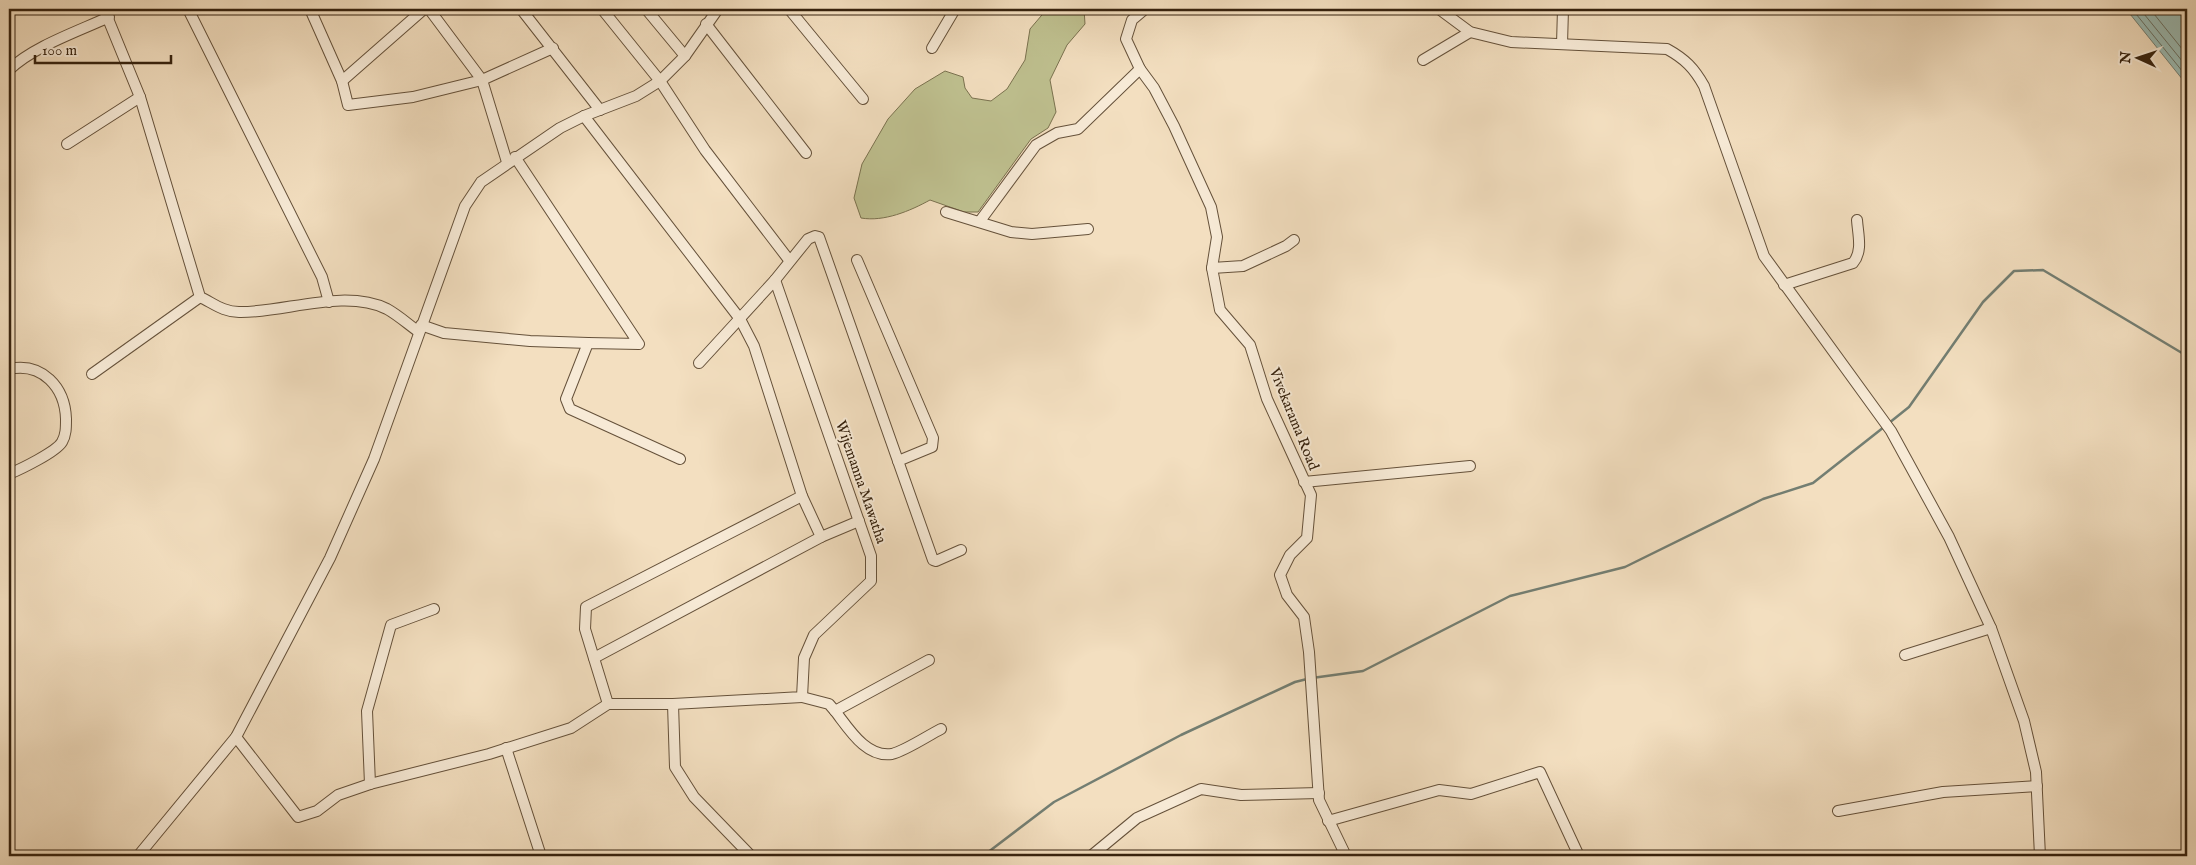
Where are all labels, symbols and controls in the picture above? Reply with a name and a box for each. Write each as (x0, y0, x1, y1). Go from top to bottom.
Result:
scale bar (35, 32, 171, 64)
north arrow (2114, 32, 2164, 82)
text: 100 m (42, 41, 78, 60)
text: N (2117, 51, 2135, 65)
street label: Vivekarama Road (1264, 364, 1324, 474)
street label: Wijemanna Mawatha (831, 418, 891, 546)

